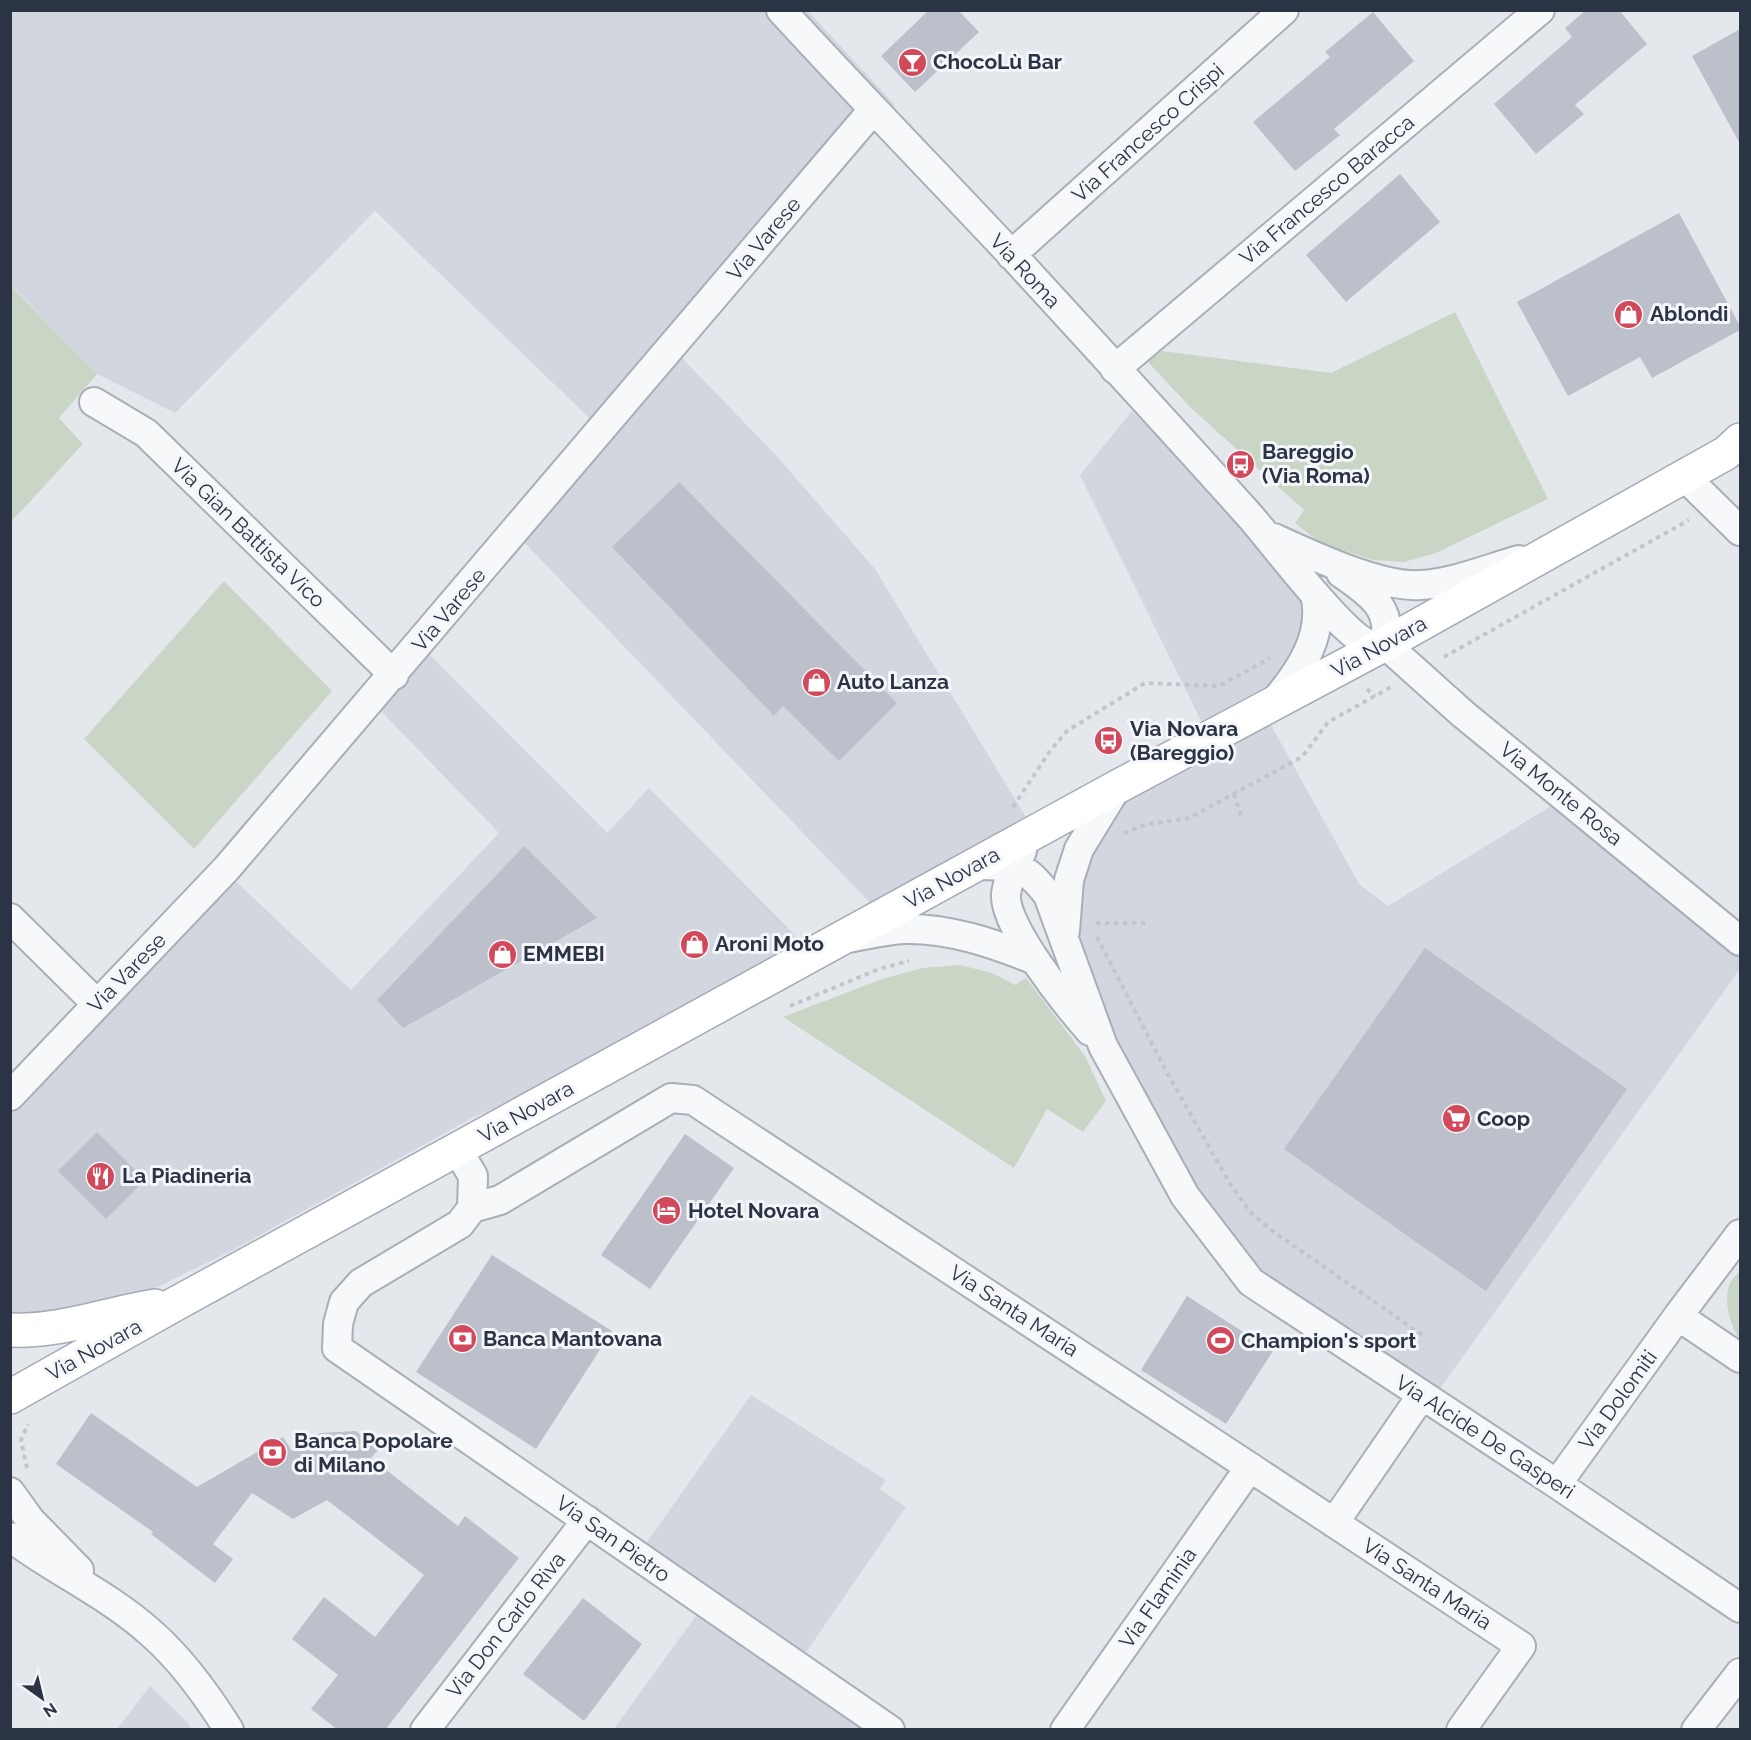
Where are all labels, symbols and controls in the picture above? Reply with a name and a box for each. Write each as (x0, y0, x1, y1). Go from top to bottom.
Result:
bar icon: ChocoLù Bar (896, 46, 928, 78)
place label: ChocoLù Bar (933, 49, 1062, 74)
street label: Via Francesco Crispi (1067, 58, 1229, 207)
street label: Via Francesco Baracca (1234, 109, 1419, 270)
street label: Via Varese (721, 192, 806, 286)
street label: Via Roma (985, 228, 1066, 313)
shop icon: Ablondi (1613, 298, 1645, 330)
place label: Ablondi (1650, 301, 1728, 326)
place label: Bareggio (Via Roma) (1262, 439, 1370, 488)
bus stop icon: Bareggio (Via Roma) (1225, 448, 1257, 480)
street label: Via Gian Battista Vico (166, 453, 331, 613)
street label: Via Varese (406, 563, 491, 657)
street label: Via Novara (1327, 610, 1431, 683)
shop icon: Auto Lanza (800, 666, 832, 698)
place label: Auto Lanza (837, 669, 949, 694)
place label: Via Novara (Bareggio) (1130, 716, 1238, 765)
bus stop icon: Via Novara (Bareggio) (1093, 725, 1125, 757)
street label: Via Monte Rosa (1495, 737, 1628, 851)
street label: Via Novara (900, 841, 1004, 914)
street label: Via Varese (82, 928, 171, 1018)
shop icon: Aroni Moto (678, 928, 710, 960)
place label: Aroni Moto (715, 931, 824, 956)
shop icon: EMMEBI (486, 938, 518, 970)
place label: EMMEBI (523, 941, 605, 966)
street label: Via Novara (474, 1075, 578, 1148)
supermarket icon: Coop (1440, 1103, 1472, 1135)
place label: Coop (1477, 1106, 1530, 1131)
restaurant icon: La Piadineria (85, 1160, 117, 1192)
place label: La Piadineria (122, 1163, 252, 1188)
hotel icon: Hotel Novara (651, 1195, 683, 1227)
place label: Hotel Novara (688, 1198, 819, 1223)
street label: Via Santa Maria (945, 1260, 1084, 1362)
street label: Via Novara (42, 1313, 146, 1386)
bank icon: Banca Mantovana (446, 1323, 478, 1355)
sports icon: Champion's sport (1204, 1325, 1236, 1357)
place label: Banca Mantovana (483, 1326, 662, 1351)
place label: Champion's sport (1241, 1328, 1416, 1353)
street label: Via Dolomiti (1573, 1345, 1662, 1454)
street label: Via Alcide De Gasperi (1391, 1369, 1579, 1504)
place label: Banca Popolare di Milano (294, 1428, 453, 1477)
bank icon: Banca Popolare di Milano (257, 1437, 289, 1469)
street label: Via San Pietro (551, 1490, 675, 1587)
street label: Via Santa Maria (1358, 1533, 1497, 1635)
street label: Via Flaminia (1114, 1542, 1201, 1653)
street label: Via Don Carlo Riva (441, 1547, 570, 1703)
north arrow (12, 1668, 72, 1728)
text: N (40, 1699, 60, 1721)

